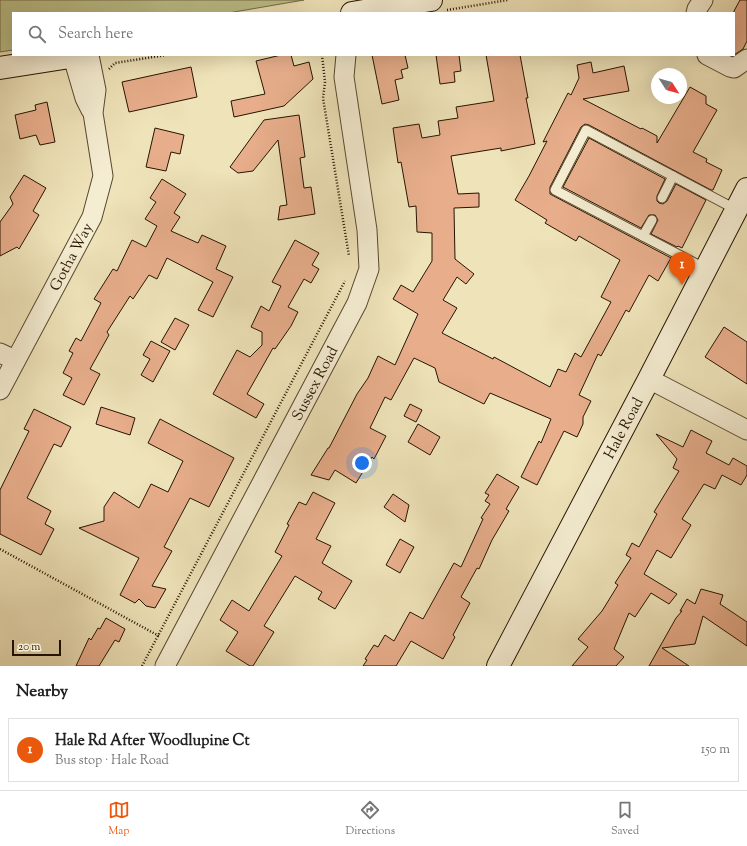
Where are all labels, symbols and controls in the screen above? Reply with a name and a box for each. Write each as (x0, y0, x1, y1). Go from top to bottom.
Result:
search box (12, 12, 735, 56)
icon: search (26, 23, 48, 45)
text: Search here (58, 24, 133, 45)
north arrow (651, 68, 687, 104)
street label: Gotha Way (45, 219, 99, 295)
pin: 1 (669, 252, 695, 285)
street label: Sussex Road (288, 342, 345, 425)
street label: Hale Road (600, 394, 650, 463)
your location (352, 453, 372, 473)
scale bar (12, 638, 61, 657)
text: 20 m (18, 639, 40, 655)
text: Nearby (16, 680, 68, 704)
text: Hale Rd After Woodlupine Ct (55, 731, 250, 752)
text: 1 (28, 741, 32, 759)
text: 150 m (701, 741, 730, 759)
text: Bus stop · Hale Road (55, 752, 169, 770)
tab: Map (108, 799, 130, 839)
tab: Directions (346, 799, 395, 839)
tab: Saved (611, 799, 639, 839)

